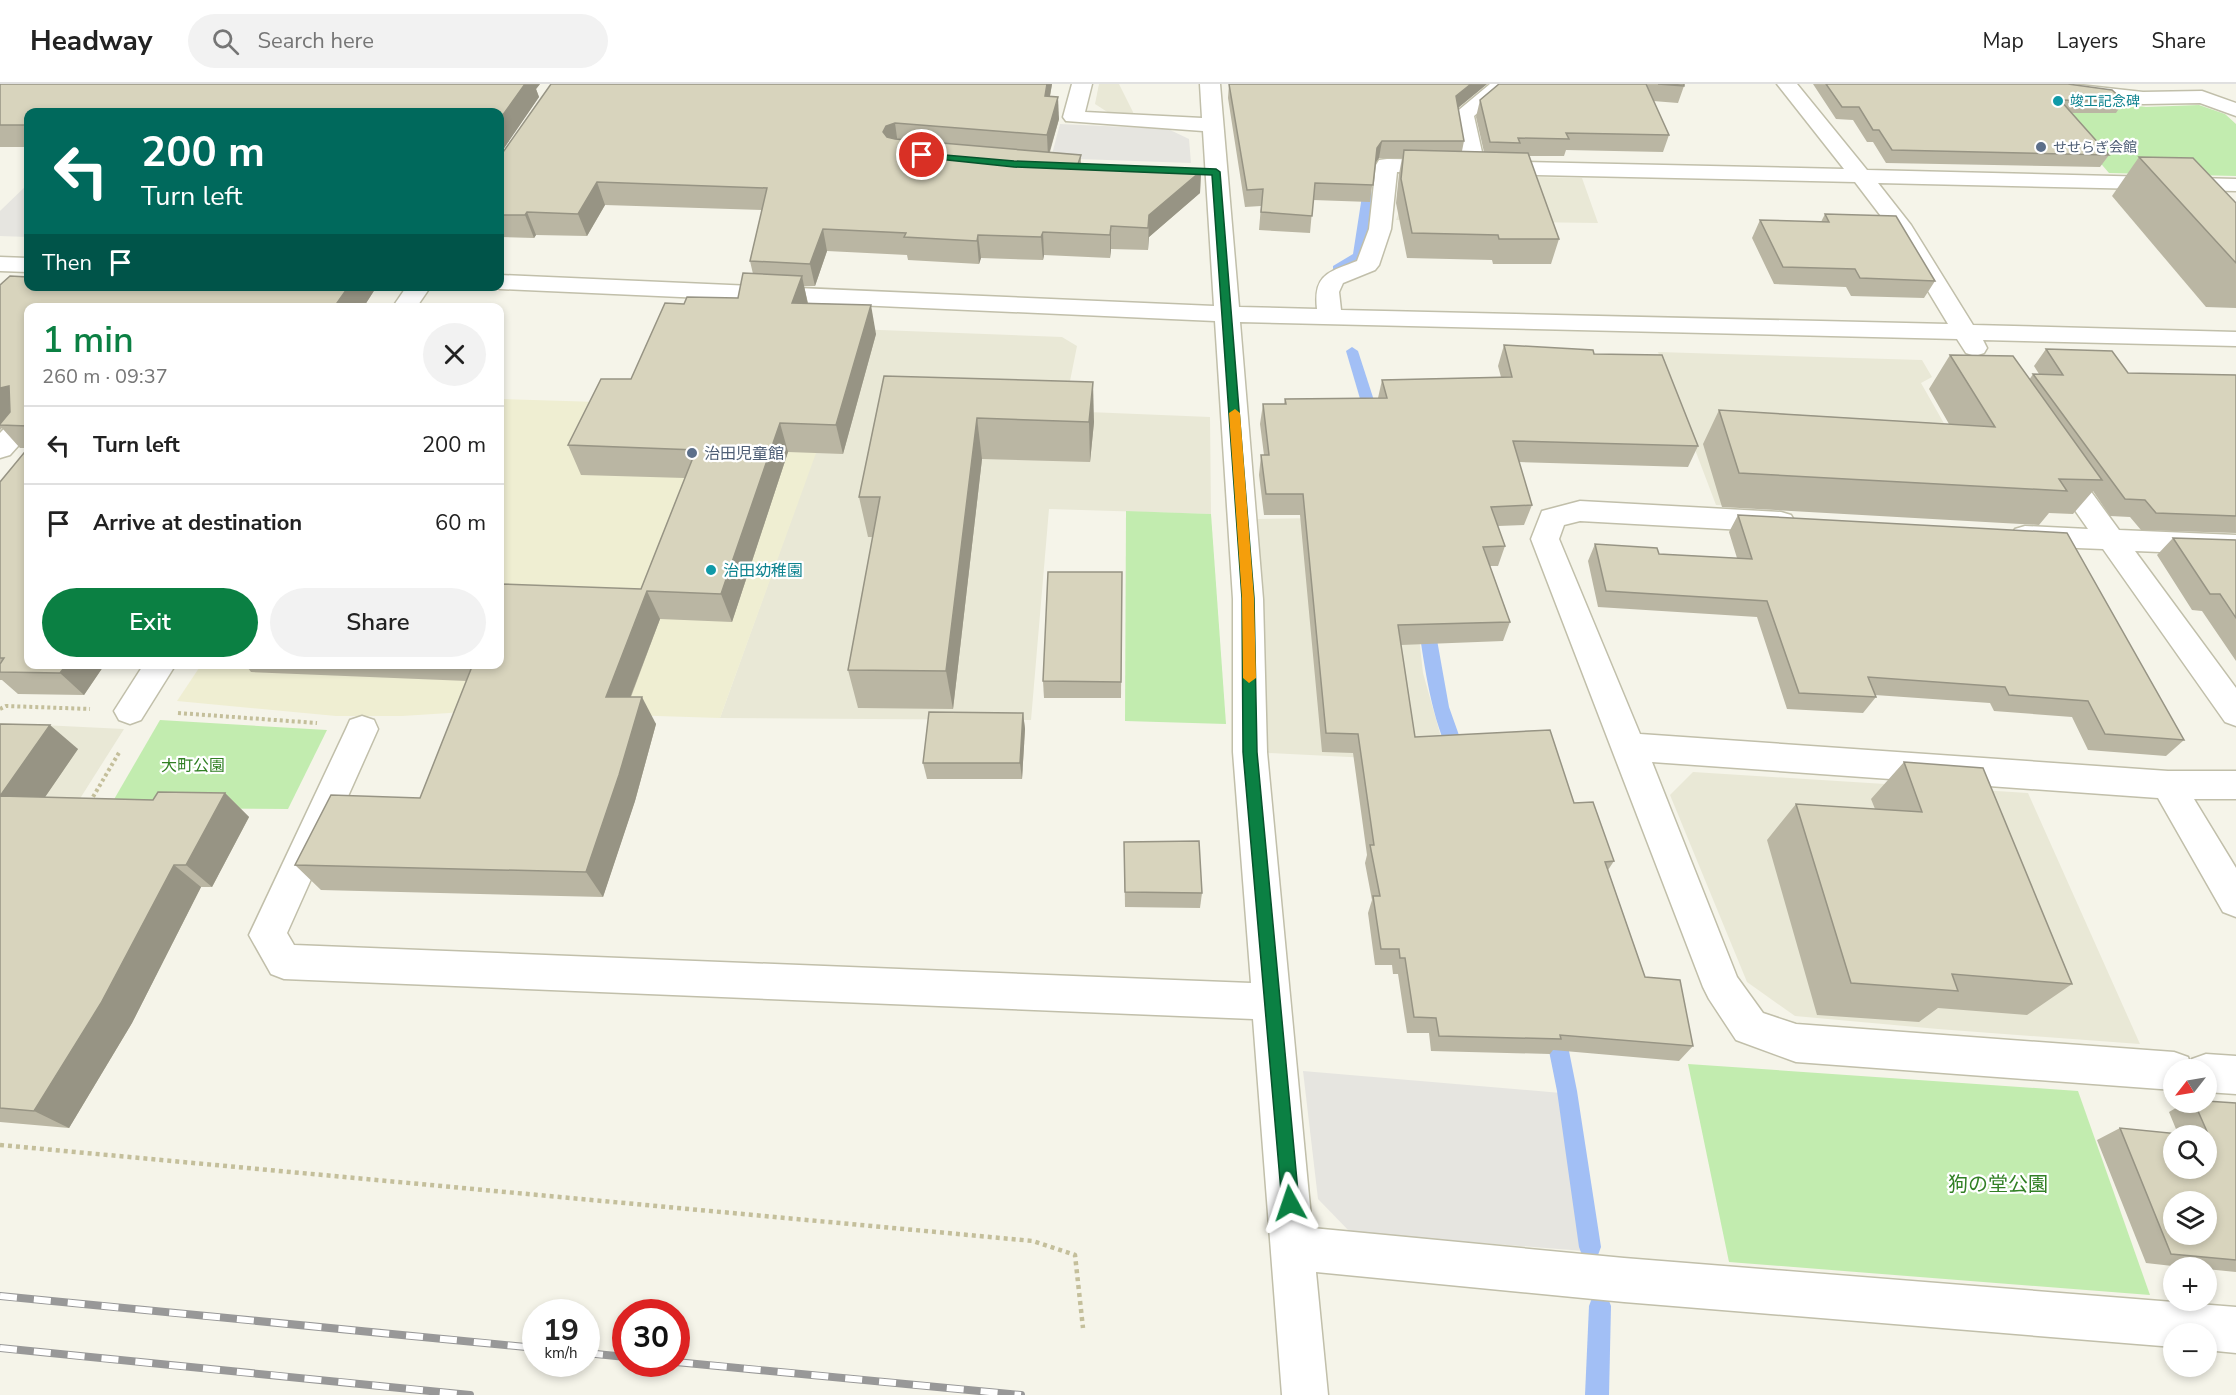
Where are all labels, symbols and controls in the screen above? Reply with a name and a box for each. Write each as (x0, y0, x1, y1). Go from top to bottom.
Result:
search box (188, 14, 608, 68)
text: Headway (30, 22, 152, 60)
icon: search (209, 25, 242, 58)
text: Search here (257, 26, 374, 56)
text: Map (1982, 27, 2024, 55)
text: Layers (2057, 27, 2118, 55)
text: Share (2151, 27, 2206, 55)
place label: 竣工記念碑 (2070, 92, 2140, 111)
marker: 竣工記念碑 (2051, 94, 2065, 108)
text: 200 m (141, 124, 265, 181)
pin (896, 129, 947, 180)
icon: left (42, 132, 120, 210)
icon: arrive (905, 138, 938, 171)
place label: せせらぎ会館 (2053, 138, 2137, 157)
marker: せせらぎ会館 (2034, 140, 2048, 154)
text: Turn left (141, 178, 242, 215)
icon: arrive (104, 246, 137, 279)
text: Then (42, 248, 92, 278)
text: 1 min (42, 316, 134, 365)
button: close (423, 323, 486, 386)
text: 260 m · 09:37 (42, 363, 168, 390)
icon: left (42, 429, 75, 462)
text: Turn left (93, 430, 180, 460)
text: 200 m (422, 430, 486, 460)
place label: 治田児童館 (704, 443, 784, 465)
marker: 治田児童館 (685, 446, 699, 460)
icon: arrive (42, 507, 75, 540)
text: Arrive at destination (93, 508, 302, 538)
text: 60 m (435, 508, 486, 538)
place label: 治田幼稚園 (723, 560, 803, 582)
marker: 治田幼稚園 (704, 563, 718, 577)
button: Exit (42, 588, 258, 657)
button: Share (270, 588, 486, 657)
park label: 大町公園 (161, 755, 225, 777)
north arrow (2163, 1059, 2217, 1113)
map controls (2163, 1059, 2217, 1377)
button: search (2163, 1125, 2217, 1179)
position arrow (1258, 1171, 1322, 1235)
park label: 狗の堂公園 (1948, 1171, 2048, 1198)
button: layers (2163, 1191, 2217, 1245)
button: + (2163, 1257, 2217, 1311)
speed limit sign: 30 (612, 1299, 690, 1377)
text: 19 (543, 1310, 579, 1351)
button: − (2163, 1323, 2217, 1377)
text: km/h (544, 1343, 578, 1363)

